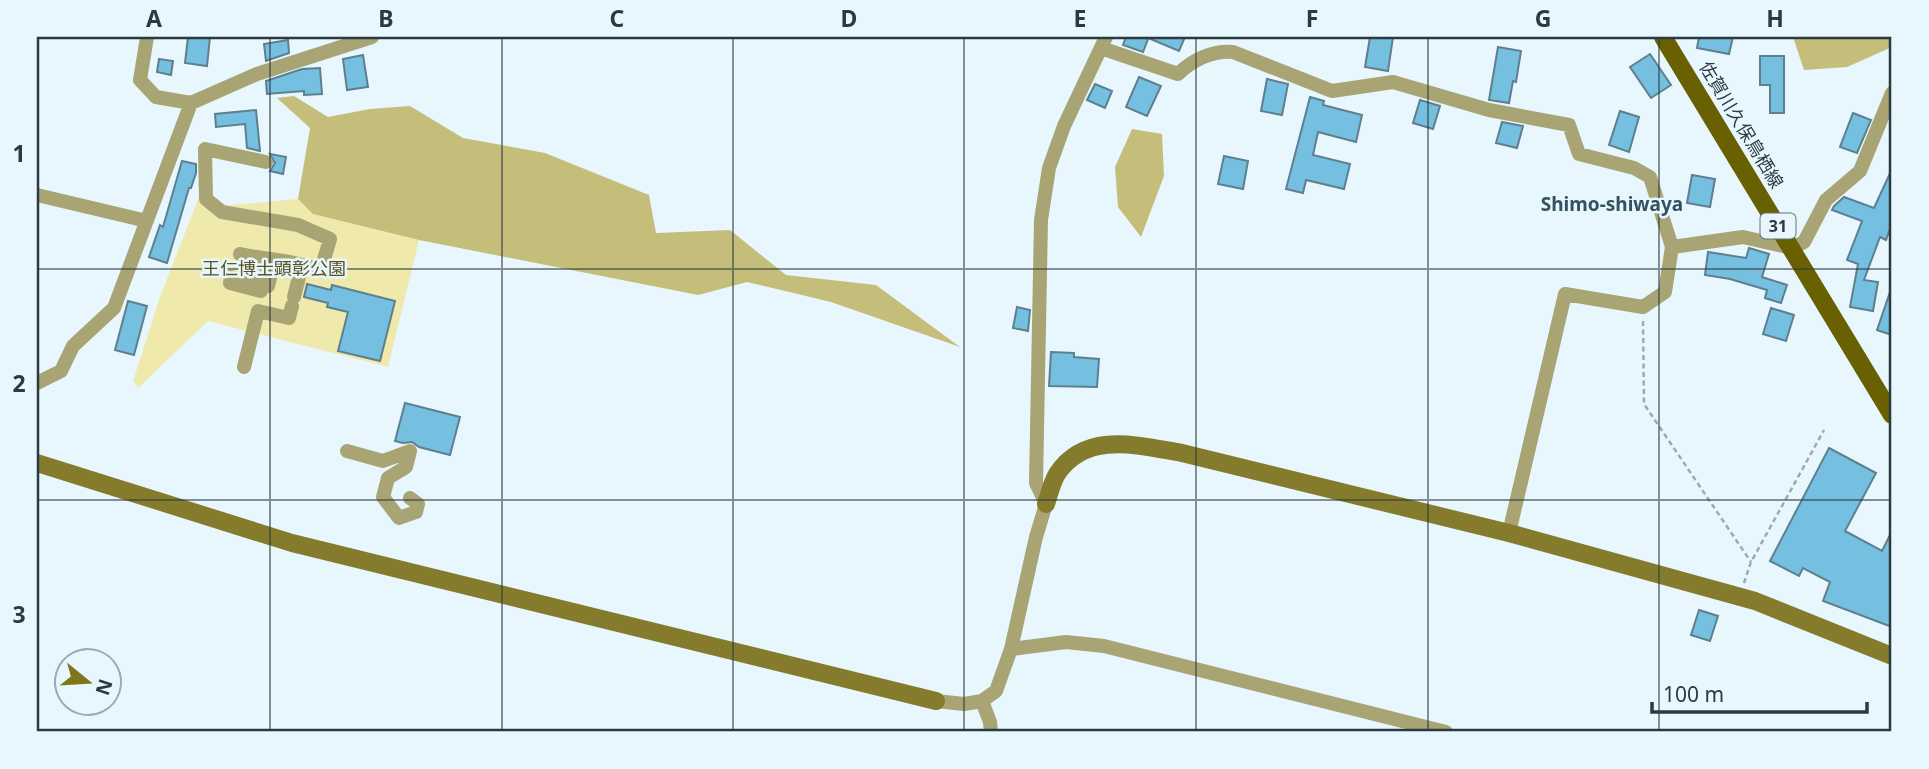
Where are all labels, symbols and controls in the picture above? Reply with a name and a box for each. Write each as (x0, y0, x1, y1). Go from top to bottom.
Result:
text: A (146, 2, 162, 34)
text: B (378, 2, 394, 34)
text: C (610, 2, 625, 34)
text: D (841, 2, 857, 34)
text: E (1074, 2, 1086, 34)
text: F (1306, 2, 1318, 34)
text: G (1535, 2, 1551, 34)
text: H (1766, 2, 1784, 34)
street label: 佐賀川久保鳥栖線 (1694, 57, 1789, 192)
text: 1 (12, 137, 26, 169)
district label: Shimo-shiwaya (1541, 191, 1683, 217)
road number: 31 (1760, 214, 1796, 238)
park label: 王仁博士顕彰公園 (202, 256, 346, 280)
text: 2 (12, 367, 26, 399)
text: 3 (12, 598, 26, 630)
north arrow (52, 646, 122, 716)
scale bar (1652, 671, 1868, 715)
text: N (89, 676, 119, 699)
text: 100 m (1663, 680, 1724, 708)

